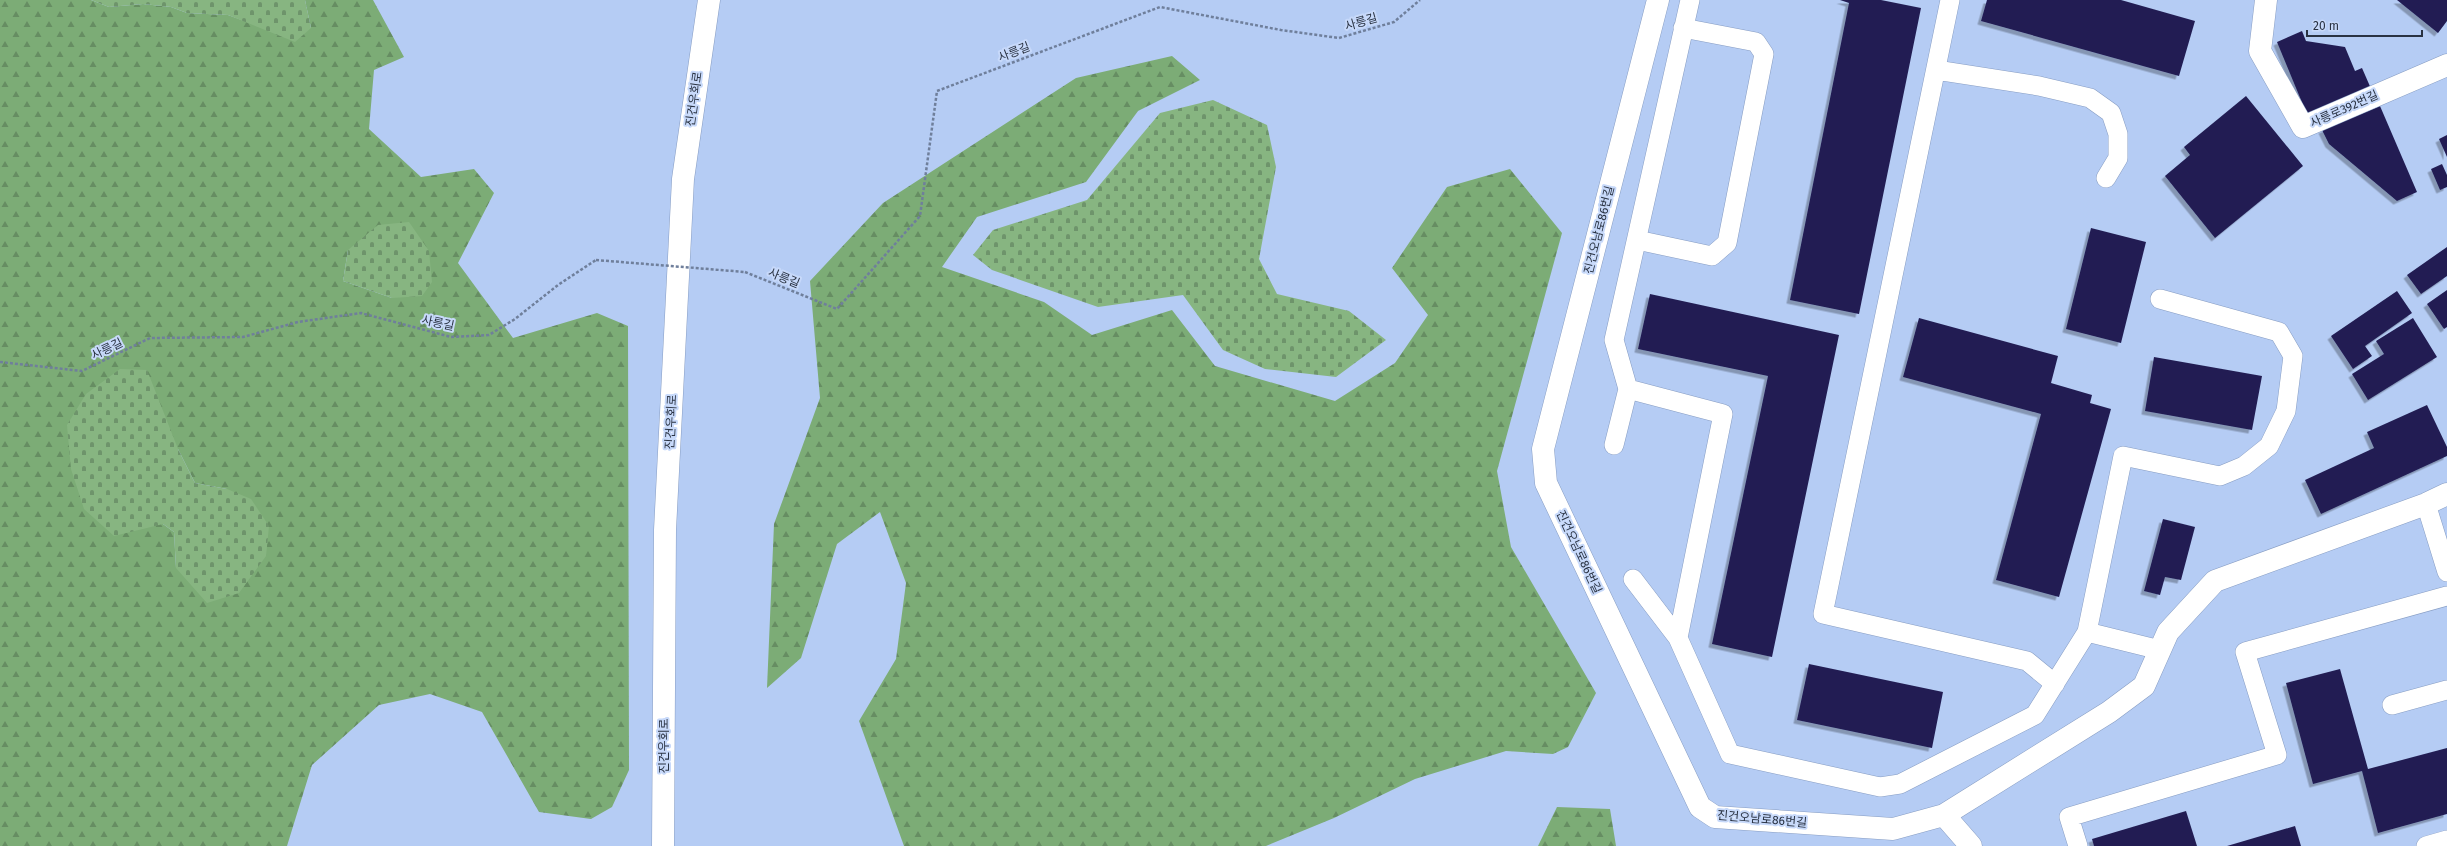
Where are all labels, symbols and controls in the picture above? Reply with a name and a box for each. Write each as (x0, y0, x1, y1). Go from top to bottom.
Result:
street label: 사릉길 (1343, 11, 1379, 33)
scale bar (2307, 12, 2422, 38)
text: 20 m (2313, 19, 2339, 33)
street label: 사릉길 (996, 40, 1032, 64)
street label: 진건우회로 (683, 71, 705, 127)
street label: 사릉로392번길 (2308, 88, 2380, 130)
street label: 진건오남로86번길 (1581, 184, 1617, 276)
street label: 사릉길 (766, 265, 802, 291)
street label: 사릉길 (420, 313, 456, 333)
street label: 사릉길 (89, 335, 125, 363)
street label: 진건우회로 (663, 394, 679, 450)
street label: 진건오남로86번길 (1554, 508, 1604, 596)
street label: 진건우회로 (657, 718, 671, 774)
street label: 진건오남로86번길 (1716, 808, 1808, 830)

